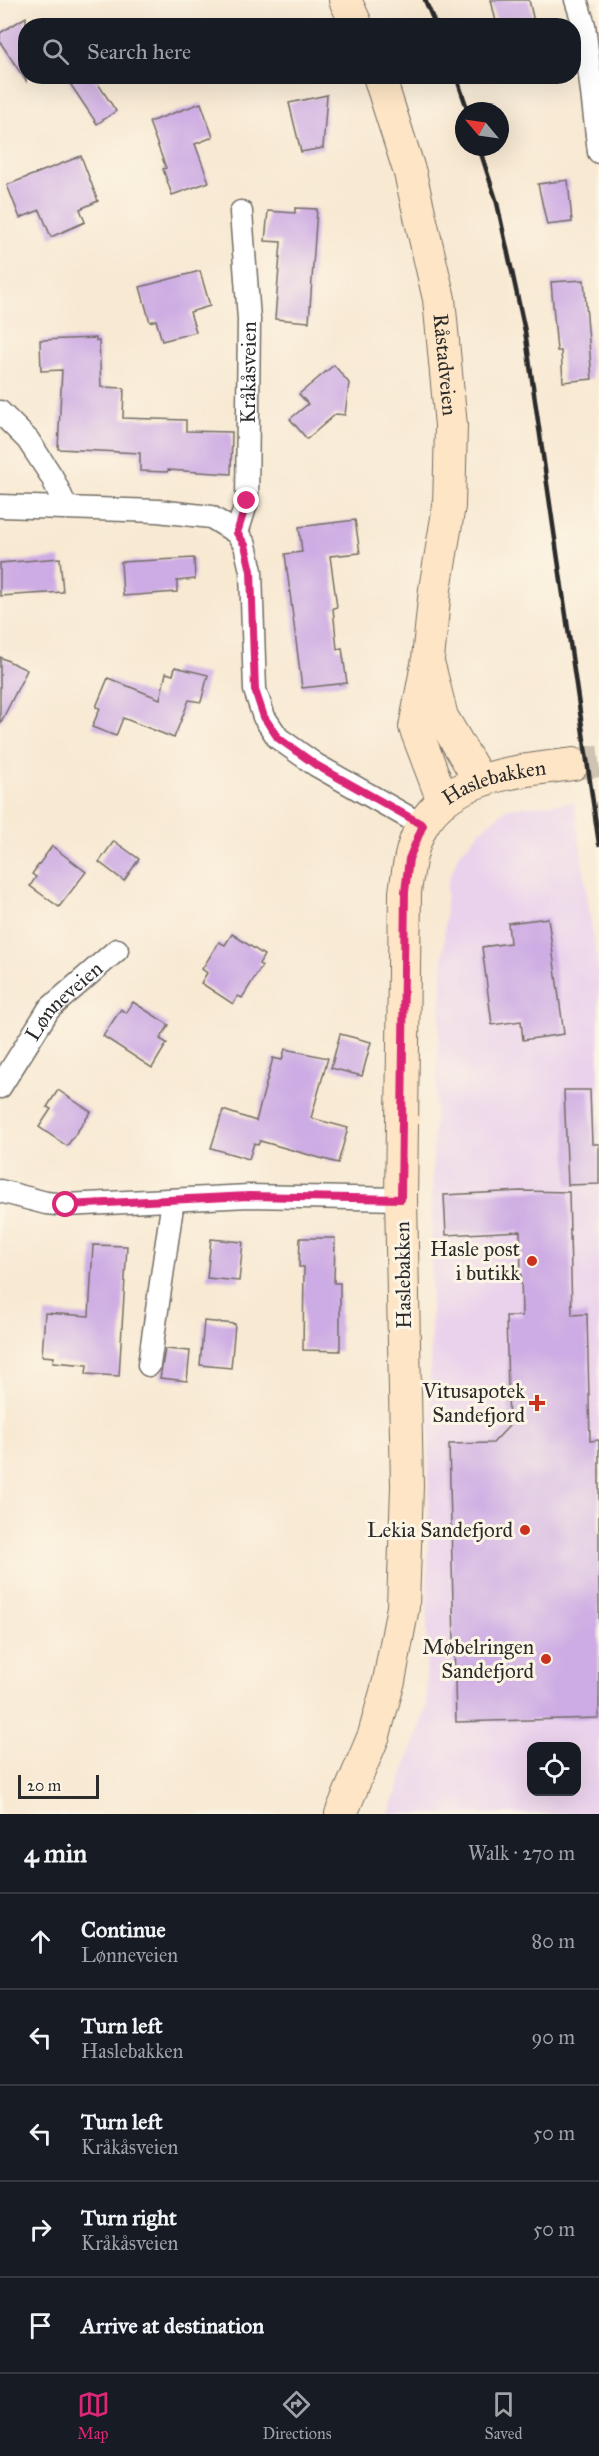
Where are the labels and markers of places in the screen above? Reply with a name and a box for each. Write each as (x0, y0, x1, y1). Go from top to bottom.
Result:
place label: Hasle post i butikk (430, 1236, 521, 1286)
marker: Hasle post i butikk (525, 1254, 539, 1268)
place label: Vitusapotek Sandefjord (421, 1378, 525, 1428)
marker: Vitusapotek Sandefjord (530, 1396, 544, 1410)
place label: Lekia Sandefjord (367, 1517, 513, 1543)
marker: Lekia Sandefjord (518, 1523, 532, 1537)
place label: Møbelringen Sandefjord (422, 1634, 534, 1684)
marker: Møbelringen Sandefjord (539, 1652, 553, 1666)

